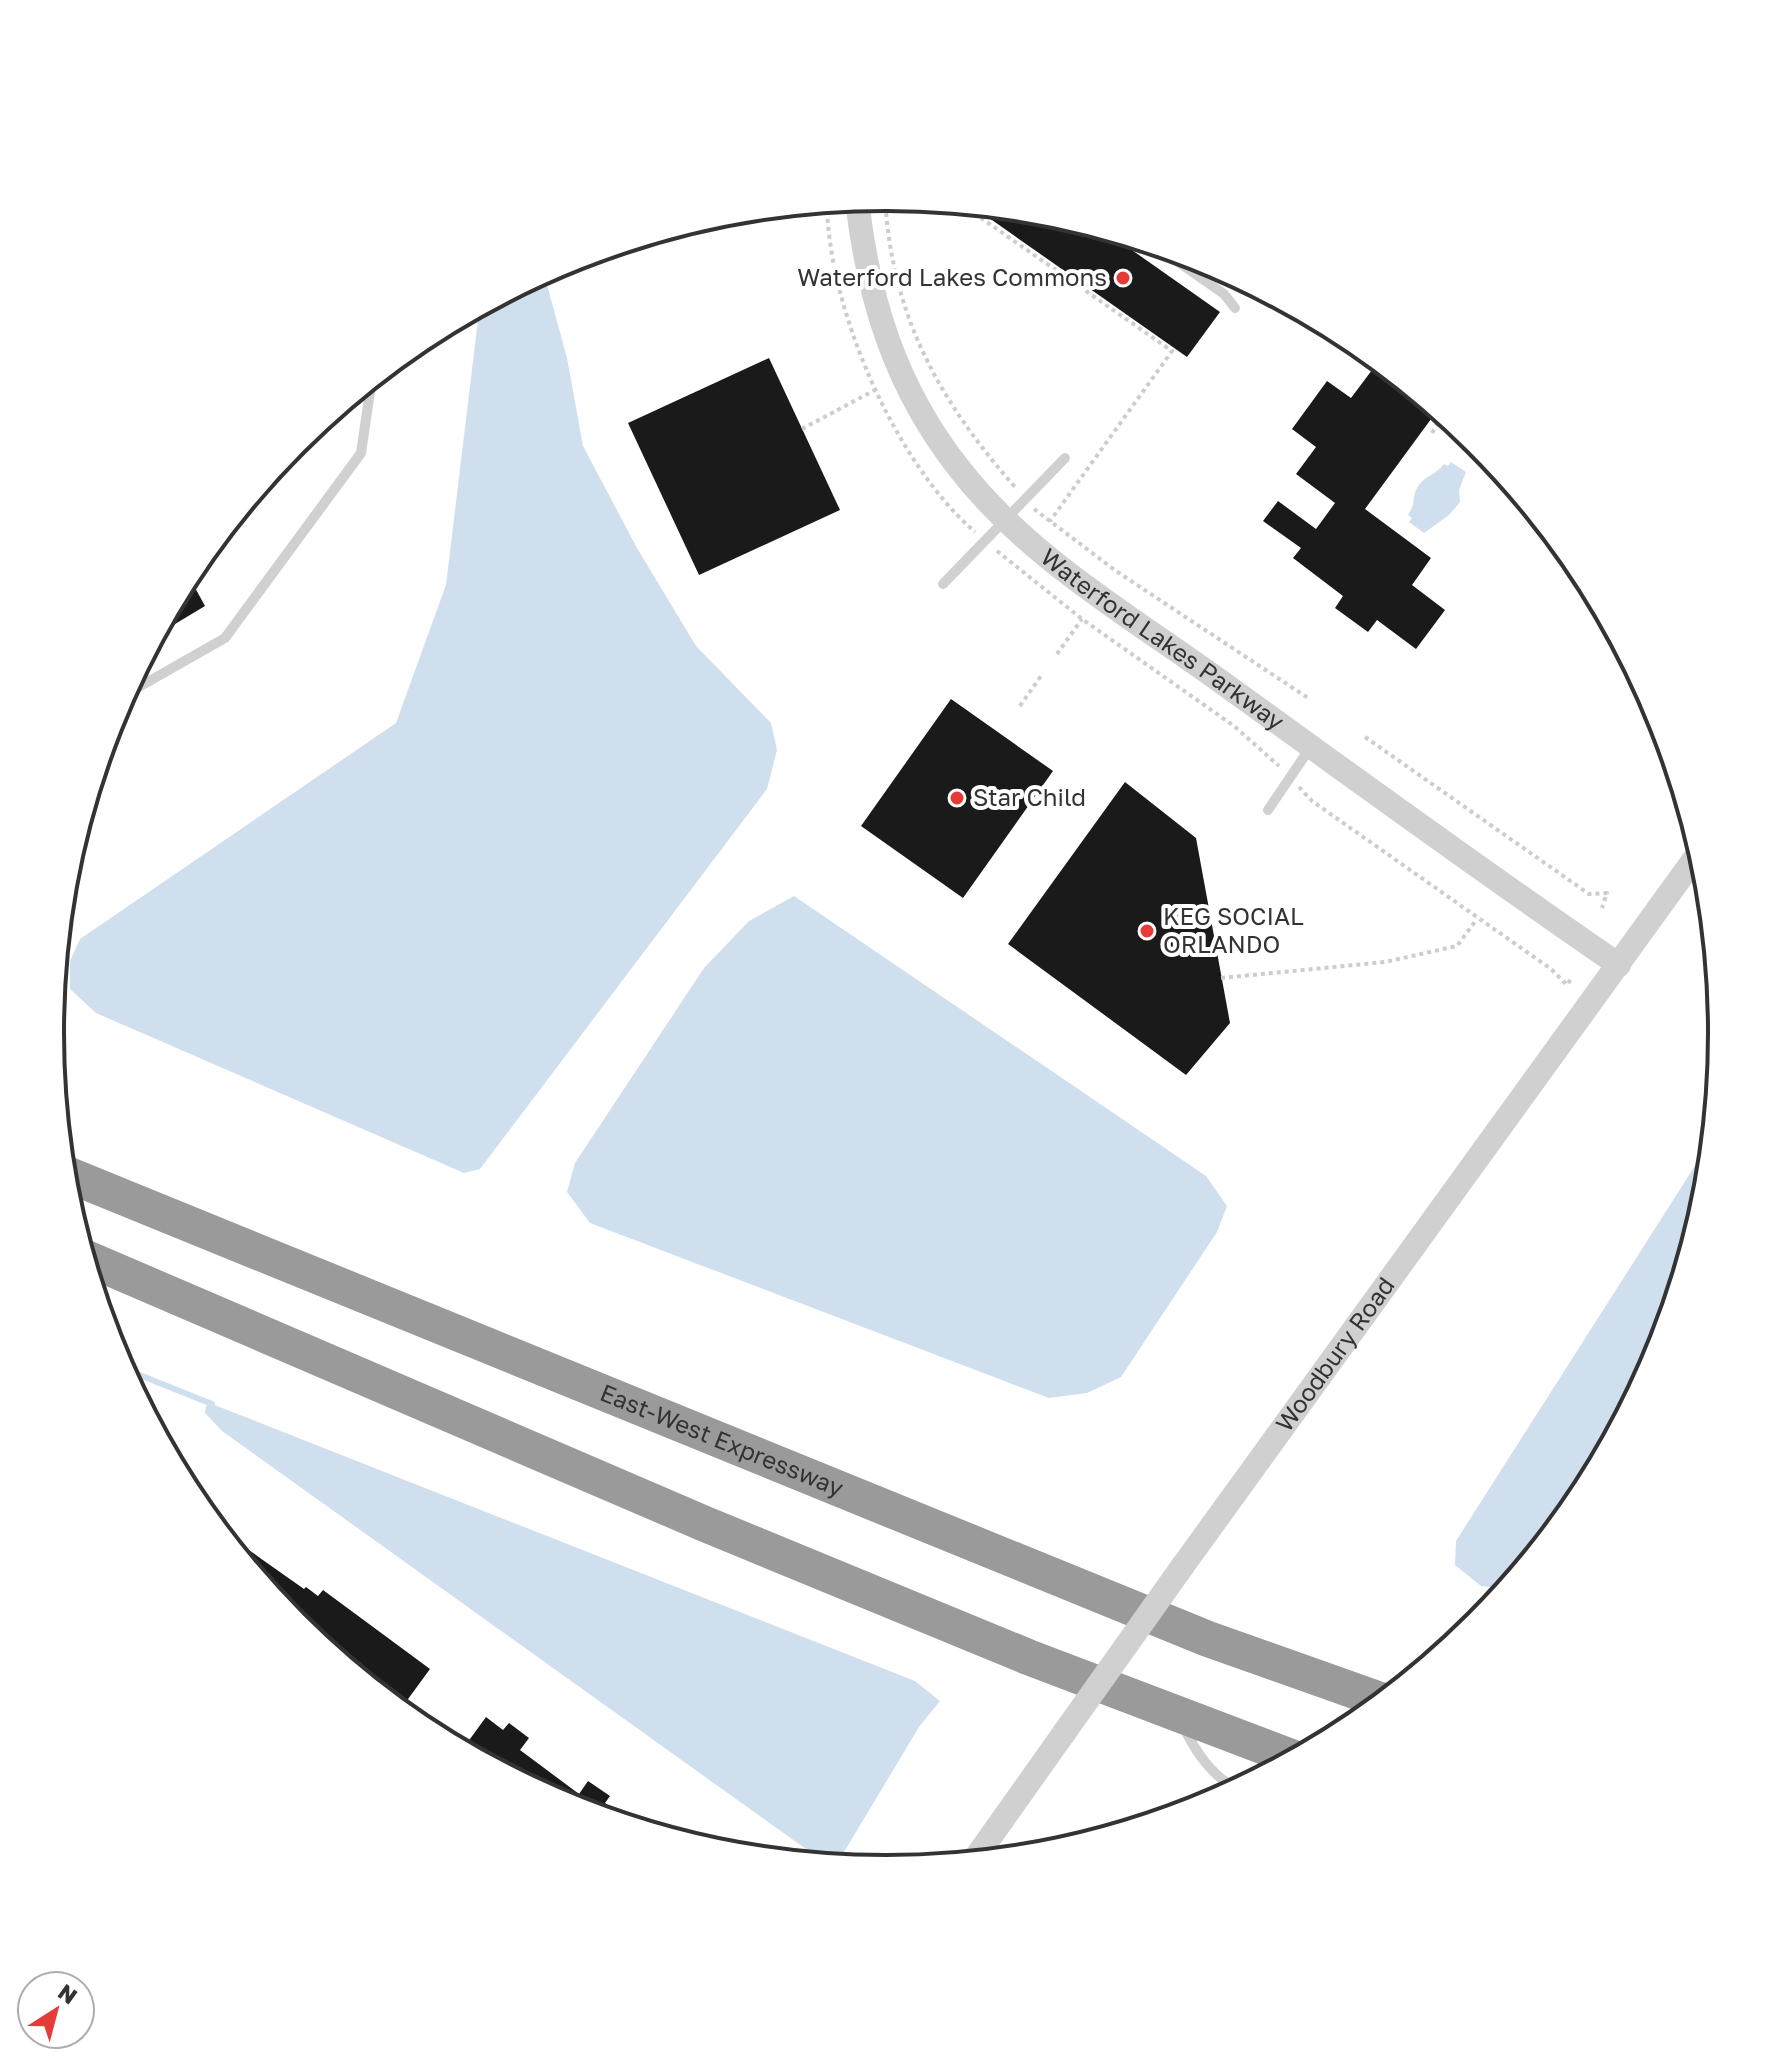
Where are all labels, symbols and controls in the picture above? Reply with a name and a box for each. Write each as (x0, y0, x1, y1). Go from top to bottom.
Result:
place label: Waterford Lakes Commons (797, 262, 1107, 291)
marker: Waterford Lakes Commons (1114, 269, 1132, 287)
street label: Waterford Lakes Parkway (1036, 542, 1290, 736)
place label: Star Child (973, 782, 1086, 811)
marker: Star Child (948, 789, 966, 807)
place label: KEG SOCIAL ORLANDO (1163, 901, 1304, 958)
marker: KEG SOCIAL ORLANDO (1138, 922, 1156, 940)
street label: Woodbury Road (1269, 1271, 1400, 1437)
street label: East-West Expressway (596, 1377, 848, 1502)
north arrow (16, 1970, 96, 2050)
text: N (53, 1978, 83, 2009)

